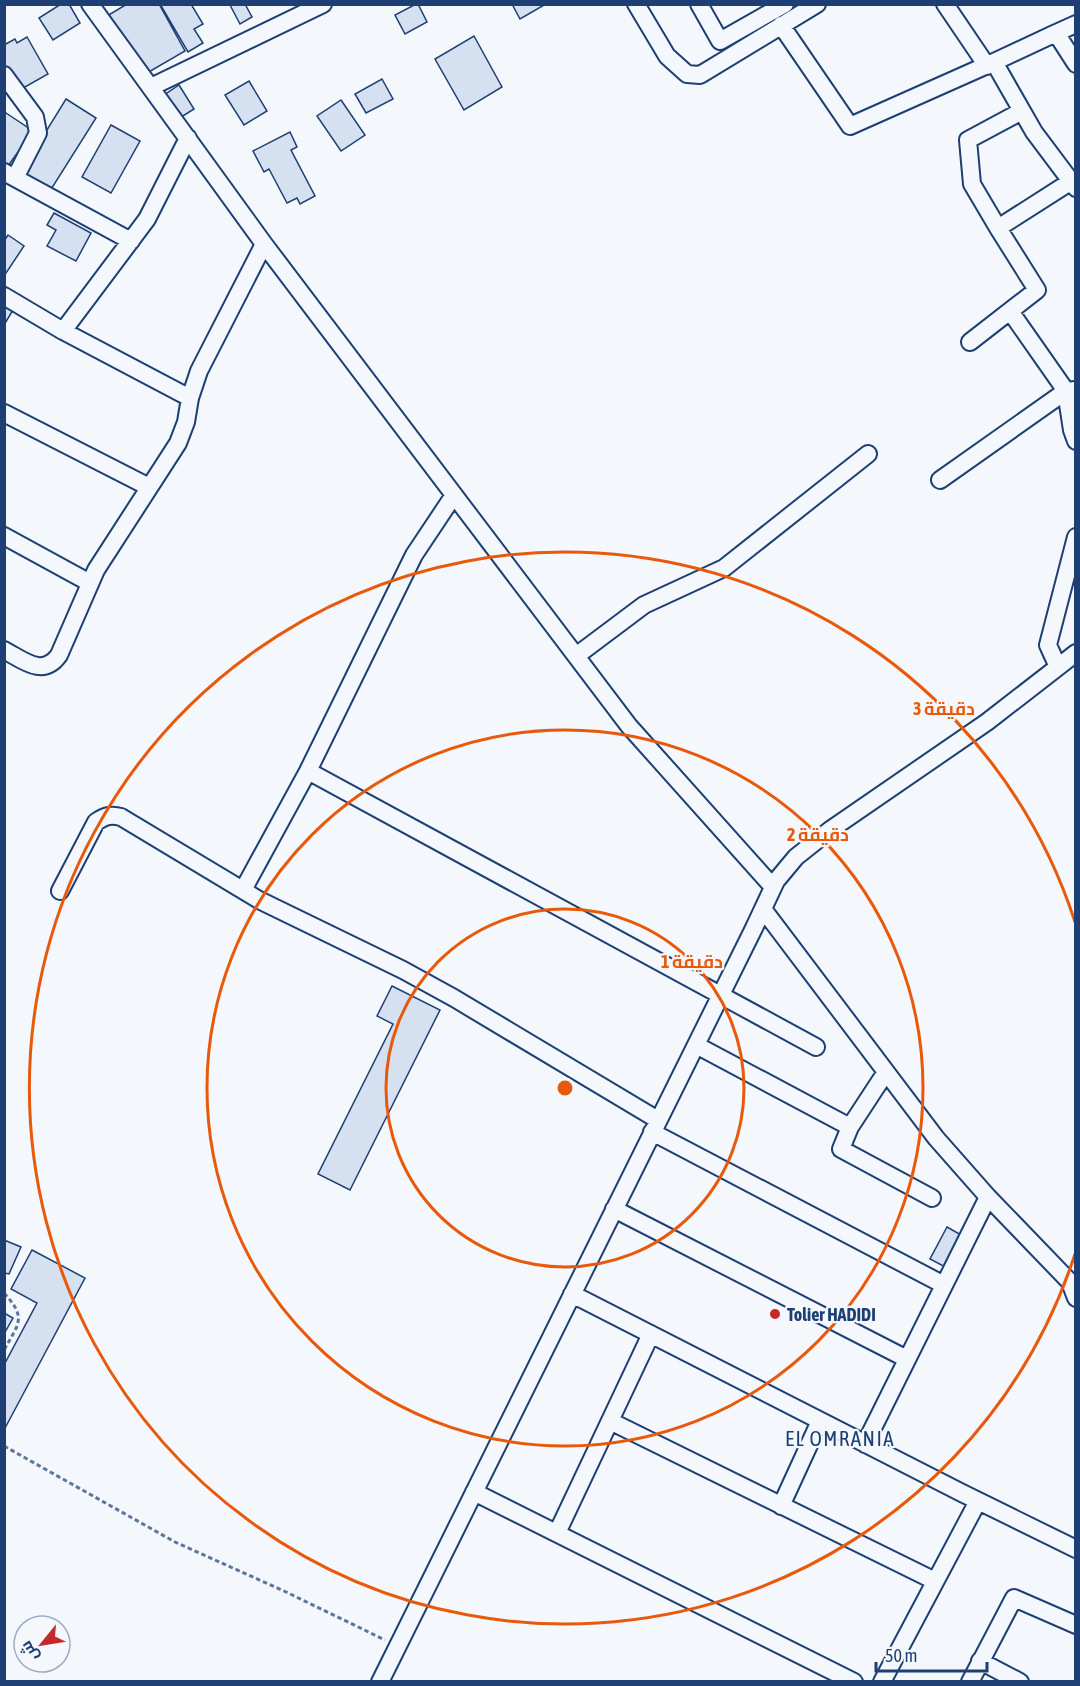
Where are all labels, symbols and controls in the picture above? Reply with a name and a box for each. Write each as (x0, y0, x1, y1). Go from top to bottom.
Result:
text: 3 دقيقة (913, 698, 975, 719)
text: 2 دقيقة (787, 824, 849, 845)
text: 1 دقيقة (661, 951, 723, 972)
centre of rings (555, 1078, 575, 1098)
place label: Tolier HADIDI (787, 1304, 876, 1325)
marker: Tolier HADIDI (768, 1307, 782, 1321)
district label: EL OMRANIA (785, 1426, 895, 1450)
north arrow (12, 1614, 72, 1674)
scale bar (876, 1635, 987, 1673)
text: ش (16, 1638, 43, 1665)
text: 50 m (885, 1645, 917, 1666)

